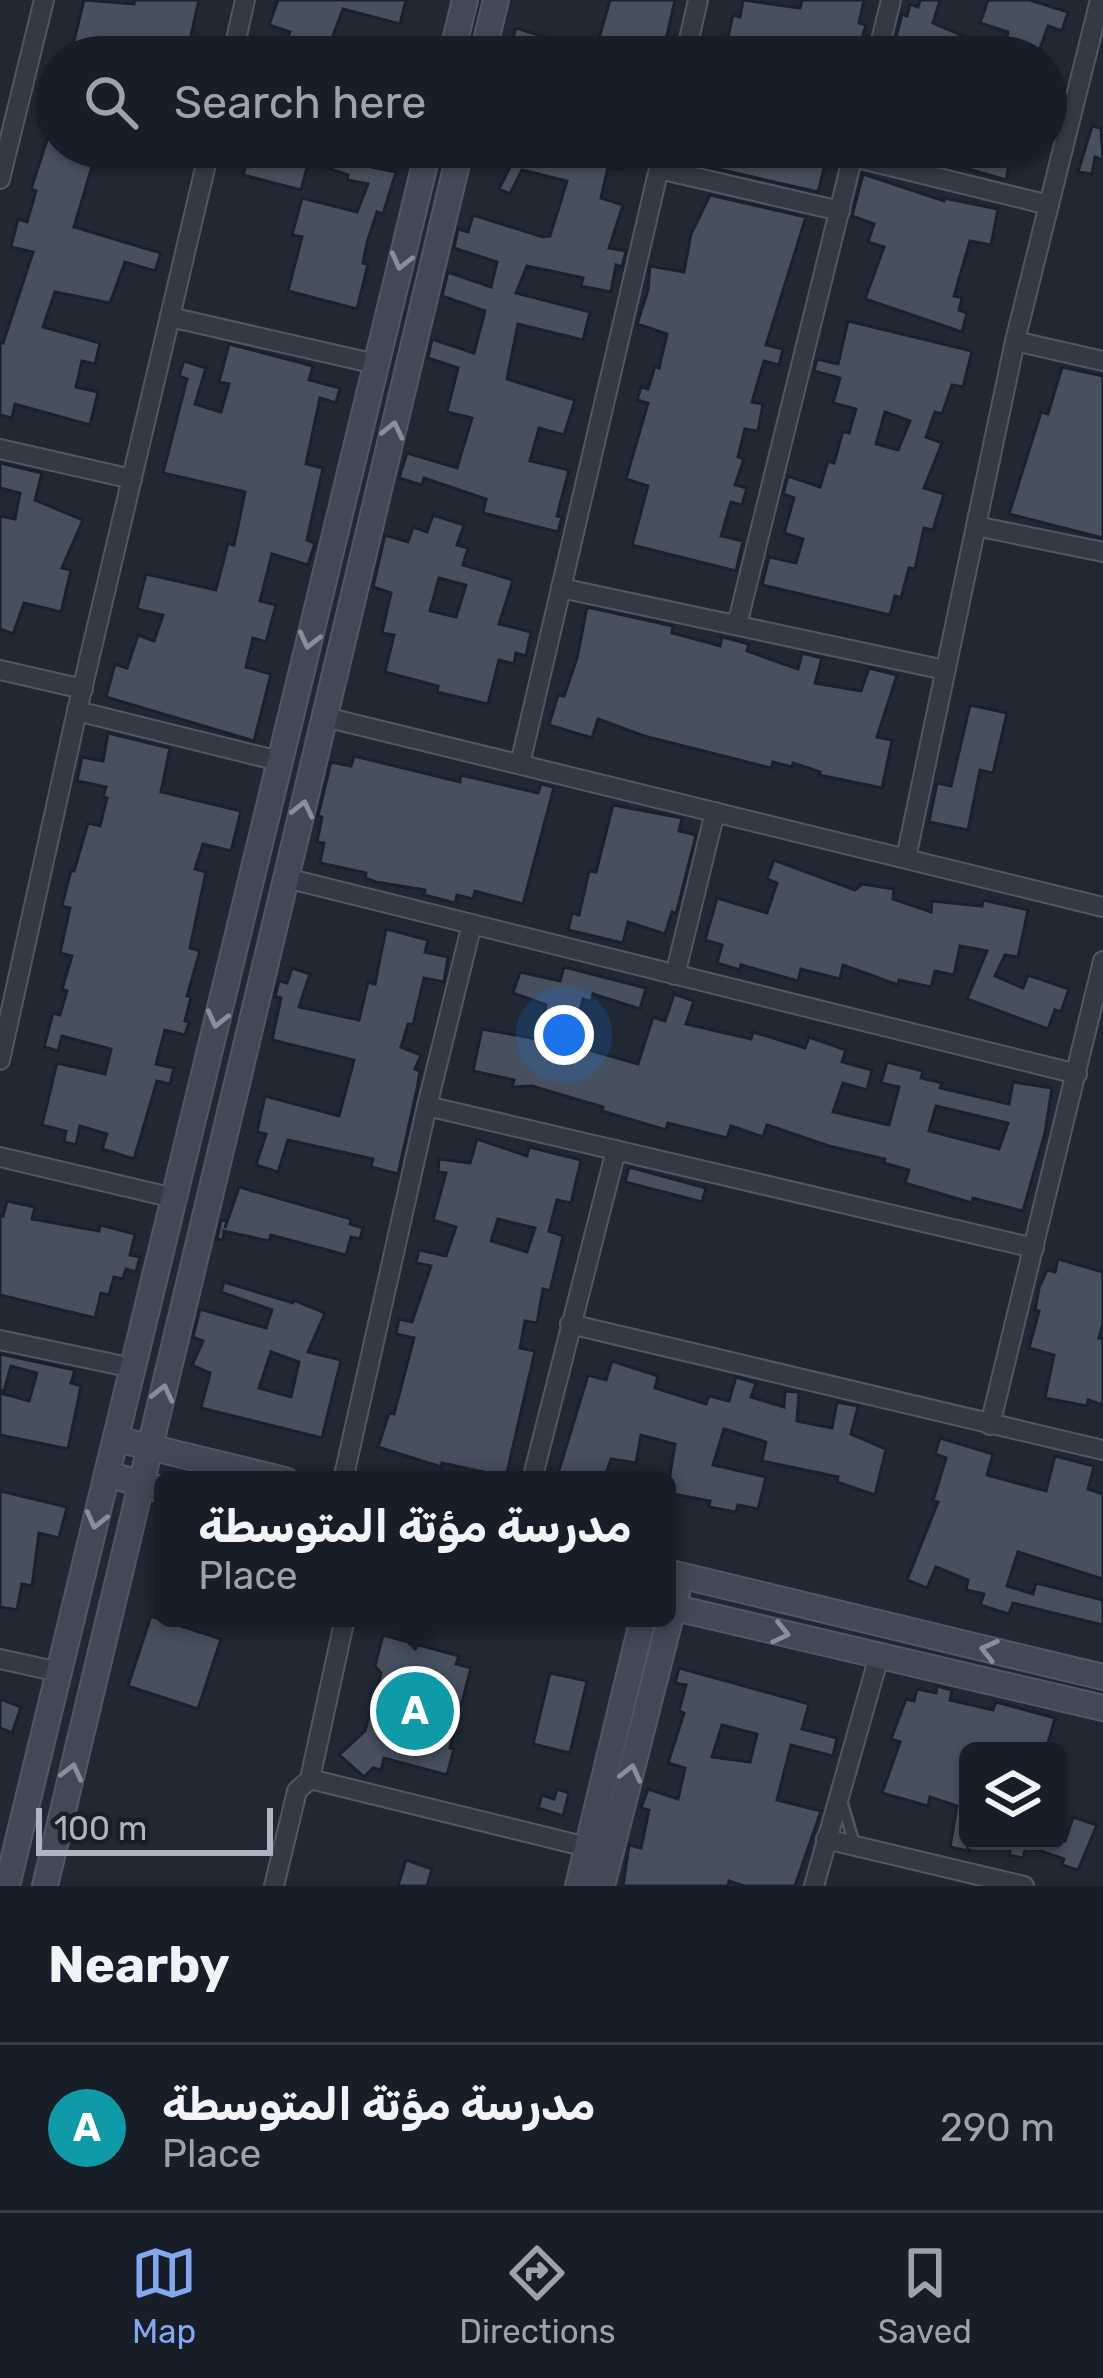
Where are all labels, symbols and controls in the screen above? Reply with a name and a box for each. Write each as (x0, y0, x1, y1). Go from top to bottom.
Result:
search box (36, 36, 1067, 168)
icon: search (78, 69, 144, 135)
text: Search here (174, 76, 426, 129)
one-way arrow (390, 250, 415, 270)
one-way arrow (379, 421, 404, 441)
one-way arrow (298, 629, 323, 649)
one-way arrow (289, 800, 314, 820)
your location (534, 1005, 594, 1065)
one-way arrow (206, 1008, 231, 1028)
one-way arrow (150, 1384, 175, 1404)
popup (154, 1471, 676, 1627)
text: مدرسة مؤتة المتوسطة (198, 1500, 632, 1553)
one-way arrow (85, 1510, 110, 1530)
text: Place (198, 1553, 298, 1599)
one-way arrow (770, 1619, 790, 1644)
one-way arrow (980, 1639, 1000, 1664)
pin: A (376, 1666, 454, 1756)
map controls (959, 1742, 1067, 1850)
button: layers (959, 1742, 1067, 1850)
one-way arrow (58, 1763, 83, 1783)
one-way arrow (617, 1763, 642, 1783)
scale bar (36, 1802, 273, 1855)
text: 100 m (54, 1809, 147, 1848)
text: Nearby (48, 1934, 230, 1995)
text: مدرسة مؤتة المتوسطة (162, 2078, 596, 2131)
text: A (73, 2105, 101, 2151)
text: 290 m (940, 2105, 1055, 2151)
text: Place (162, 2131, 261, 2177)
tab: Map (131, 2240, 197, 2351)
tab: Directions (459, 2240, 616, 2351)
tab: Saved (878, 2240, 972, 2351)

